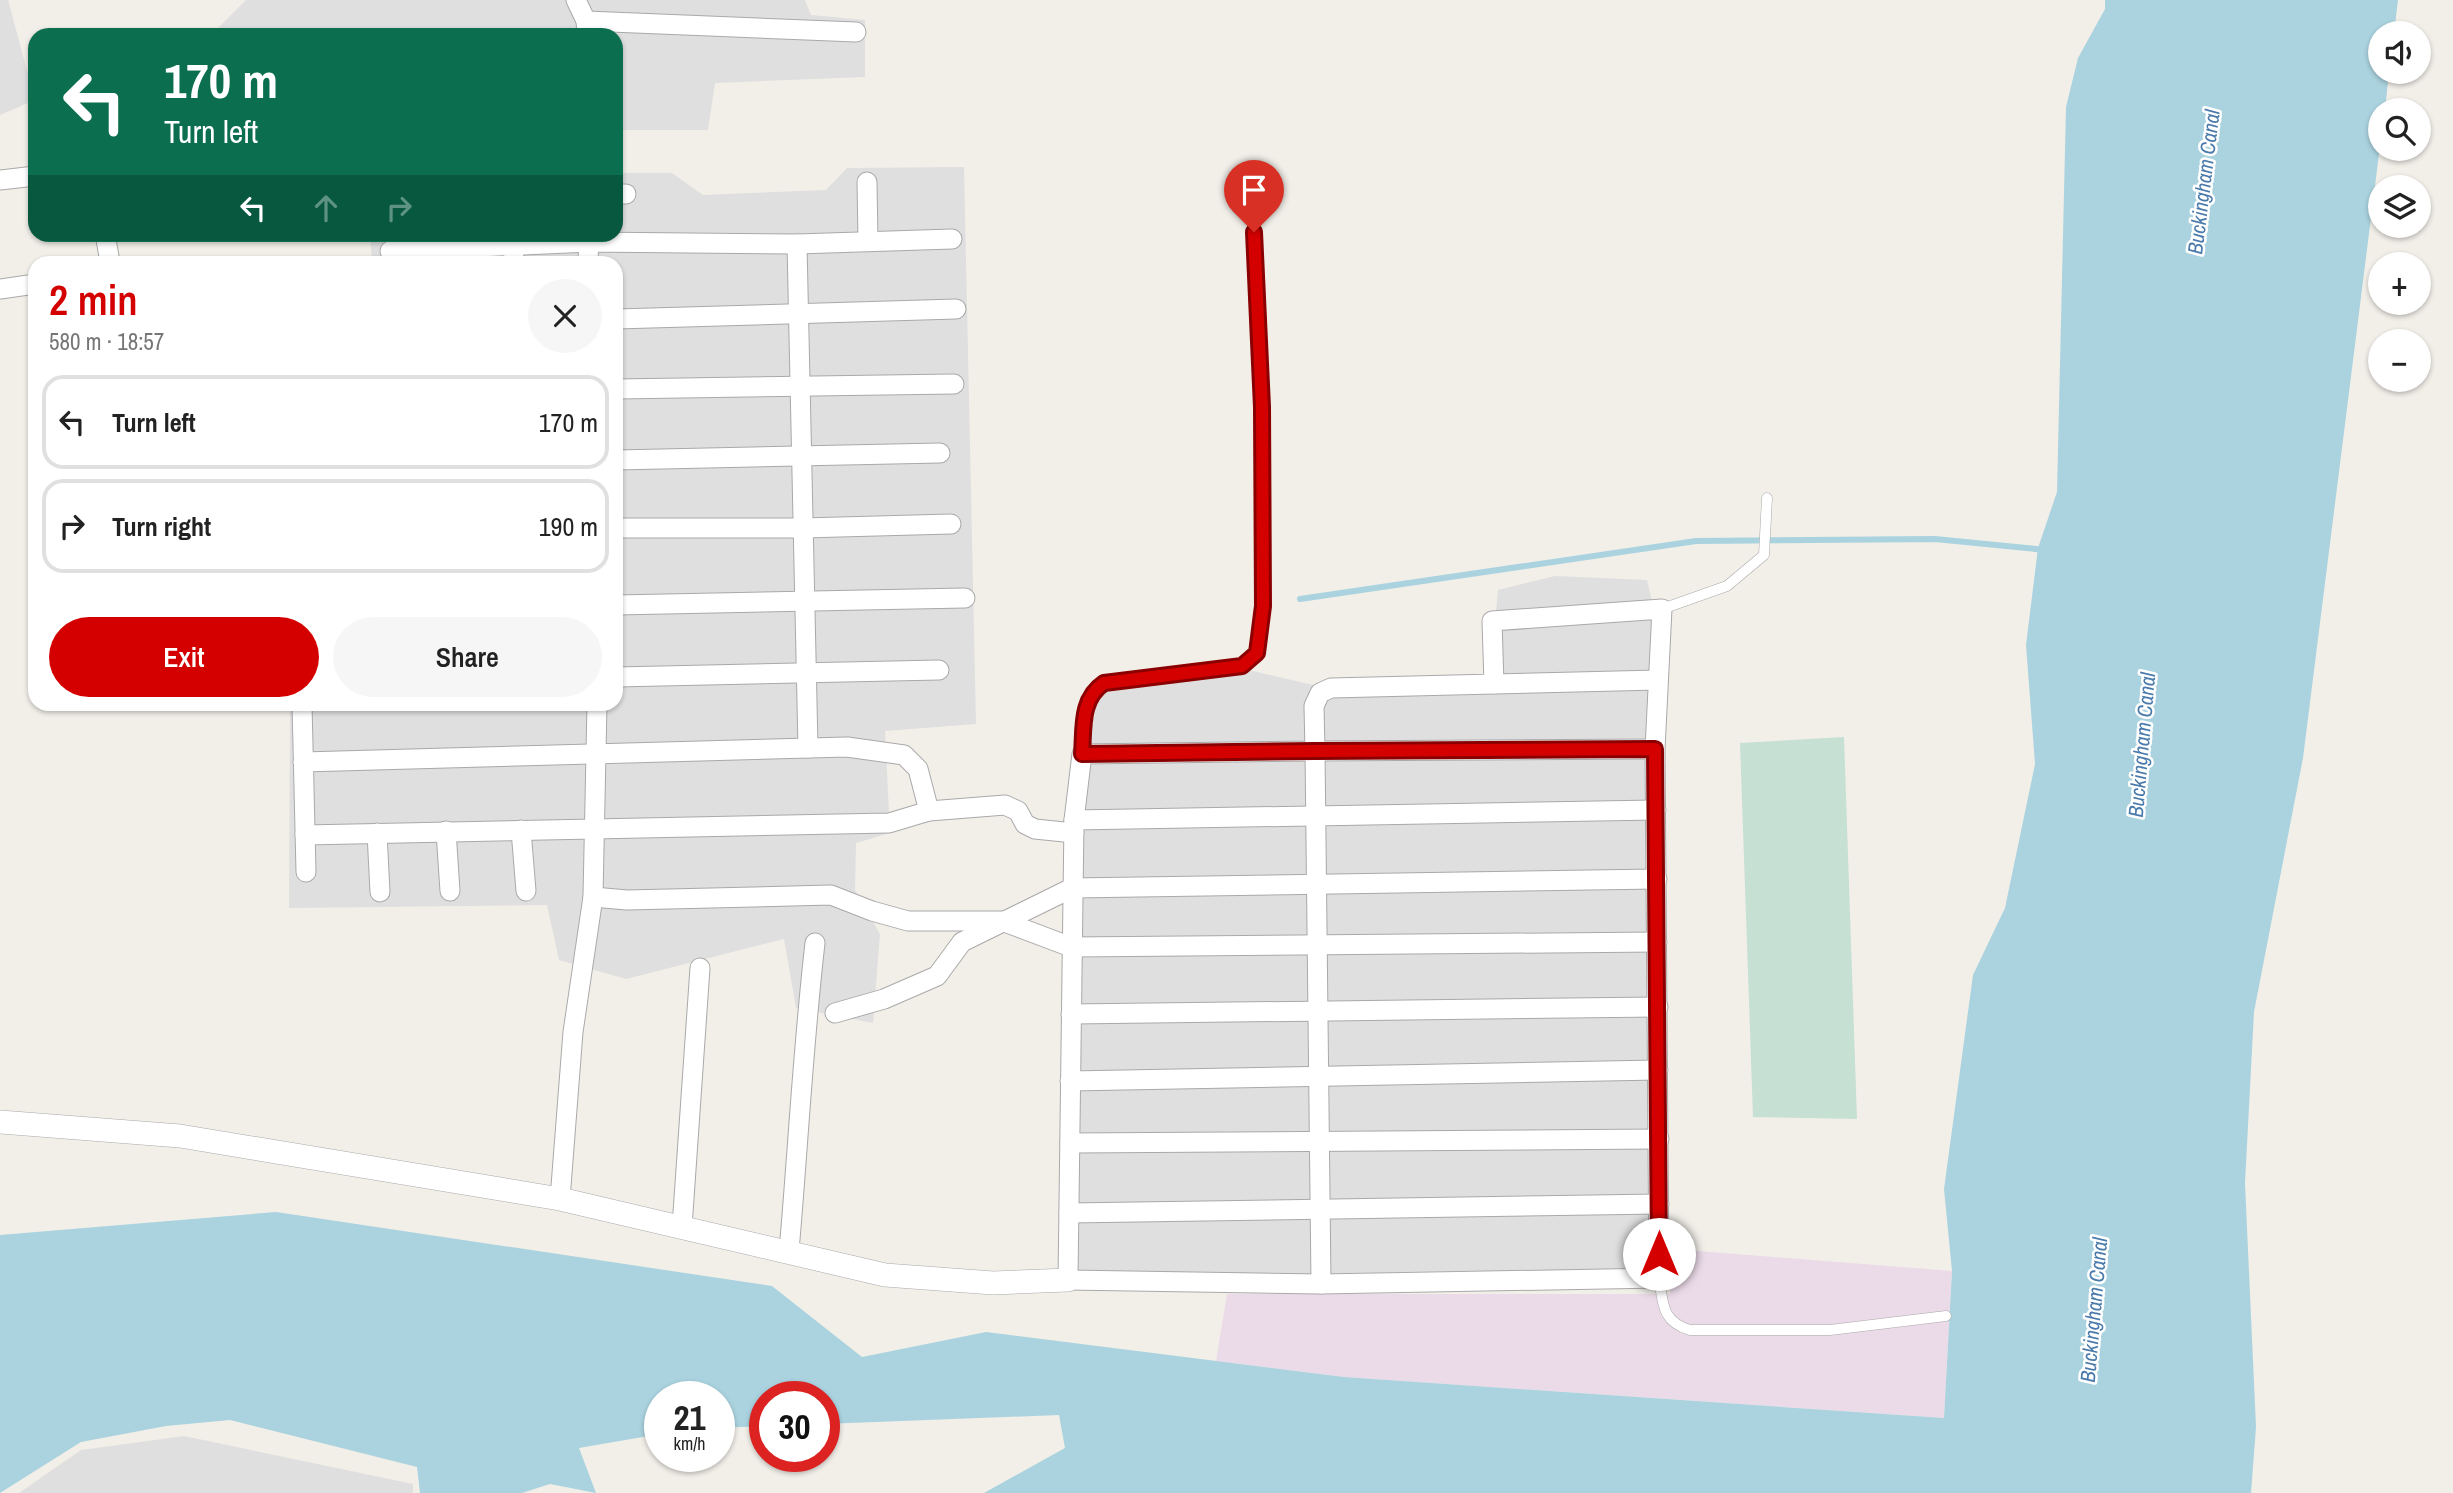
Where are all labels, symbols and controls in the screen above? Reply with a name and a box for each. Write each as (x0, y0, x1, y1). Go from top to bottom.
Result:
map controls (2368, 21, 2431, 392)
button: sound (2368, 21, 2431, 84)
text: 170 m (164, 47, 278, 113)
icon: left (49, 56, 140, 147)
button: search (2368, 98, 2431, 161)
water label: Buckingham Canal (2180, 107, 2227, 256)
text: Turn left (164, 110, 258, 153)
pin (1224, 160, 1284, 232)
icon: arrive (1235, 171, 1273, 209)
button: layers (2368, 175, 2431, 238)
icon: left (234, 189, 272, 227)
icon: ahead (307, 189, 345, 227)
icon: right (380, 189, 418, 227)
button: + (2368, 252, 2431, 315)
text: 2 min (49, 272, 138, 328)
button: close (528, 279, 602, 353)
text: 580 m · 18:57 (49, 326, 164, 357)
button: − (2368, 329, 2431, 392)
icon: left (53, 403, 91, 441)
text: Turn left (112, 405, 196, 440)
text: 170 m (539, 405, 598, 440)
icon: right (53, 507, 91, 545)
text: Turn right (112, 509, 211, 544)
text: 190 m (539, 509, 598, 544)
button: Exit (49, 617, 319, 697)
button: Share (333, 617, 602, 697)
water label: Buckingham Canal (2121, 670, 2162, 819)
position arrow (1622, 1217, 1696, 1291)
water label: Buckingham Canal (2073, 1235, 2114, 1384)
speed limit sign: 30 (749, 1381, 840, 1472)
text: 21 (674, 1394, 705, 1441)
text: km/h (674, 1431, 706, 1456)

